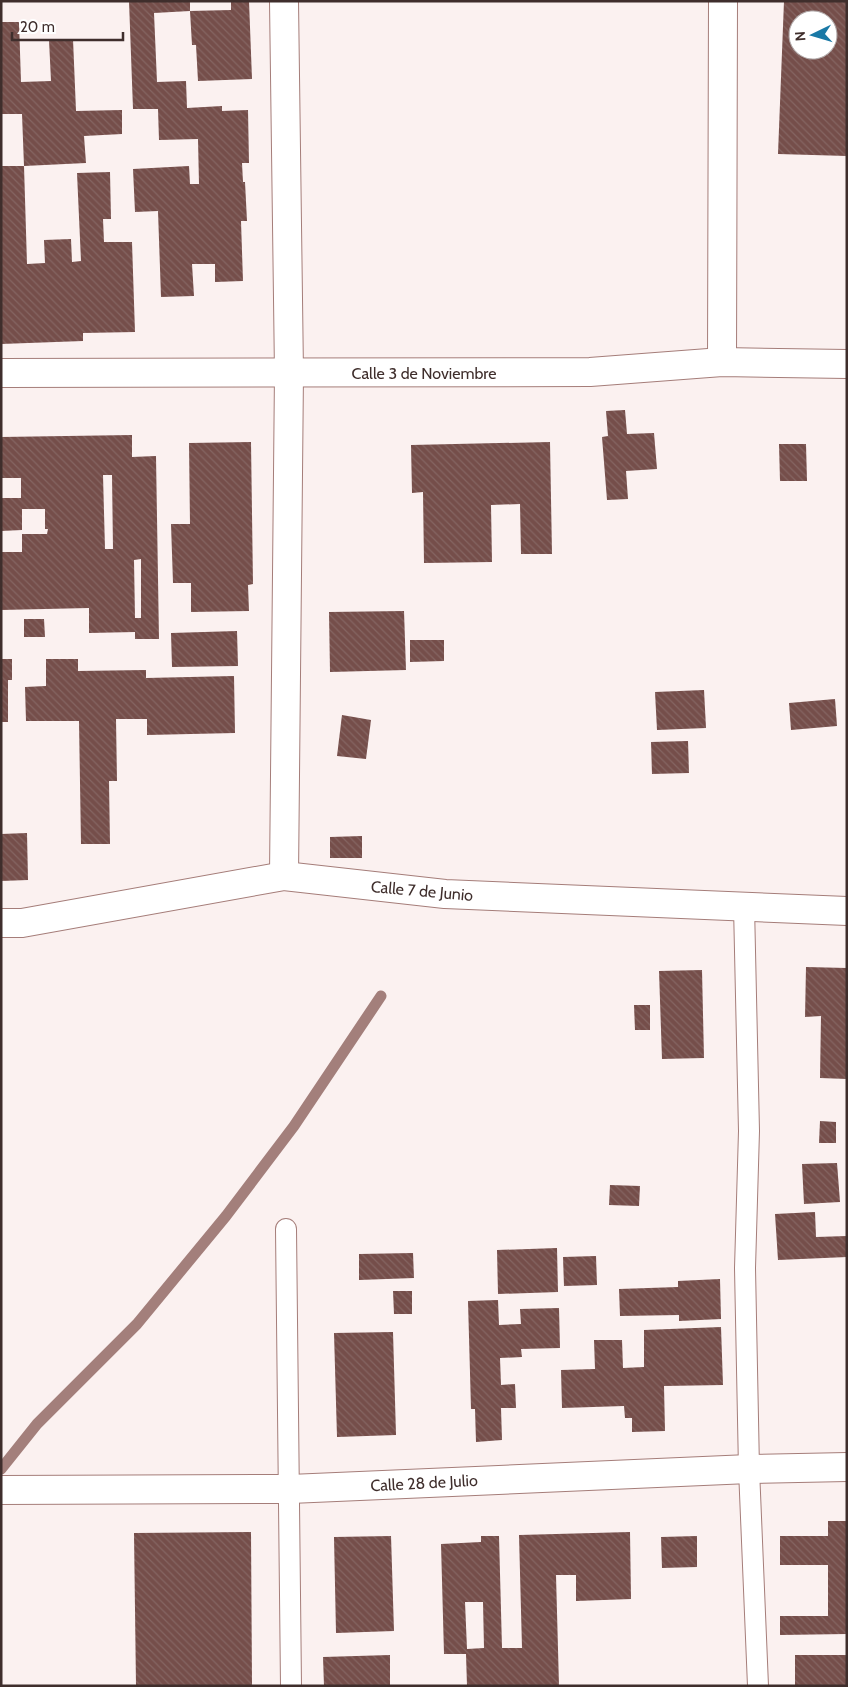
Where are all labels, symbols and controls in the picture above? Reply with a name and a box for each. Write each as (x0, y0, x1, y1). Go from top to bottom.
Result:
scale bar (12, 10, 124, 42)
north arrow (788, 10, 838, 60)
text: 20 m (20, 18, 55, 36)
text: N (791, 30, 809, 42)
street label: Calle 3 de Noviembre (352, 364, 496, 383)
street label: Calle 7 de Junio (370, 877, 474, 905)
street label: Calle 28 de Julio (370, 1471, 478, 1495)

